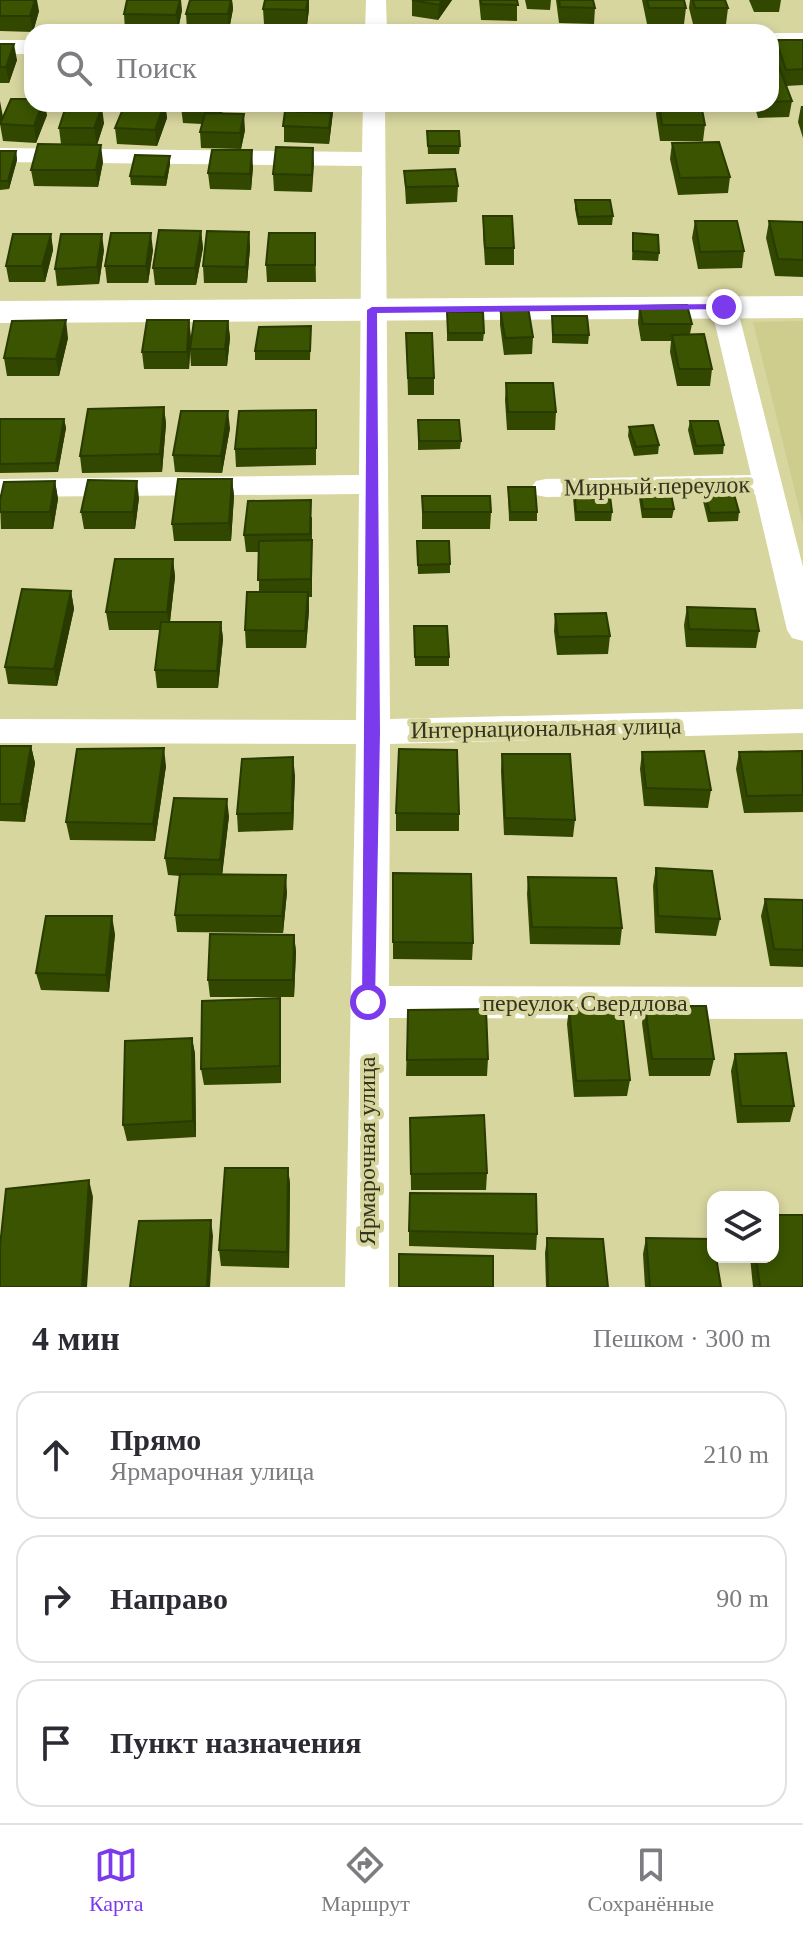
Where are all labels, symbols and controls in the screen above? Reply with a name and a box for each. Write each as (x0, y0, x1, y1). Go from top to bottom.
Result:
search box (24, 24, 779, 112)
icon: search (52, 46, 96, 90)
text: Поиск (116, 51, 197, 84)
route end (706, 289, 742, 325)
street label: Мирный переулок (564, 471, 751, 501)
street label: Интернациональная улица (410, 713, 682, 743)
route start (350, 984, 386, 1020)
street label: переулок Свердлова (482, 990, 688, 1016)
street label: Ярмарочная улица (354, 1056, 380, 1245)
map controls (707, 1191, 779, 1263)
button: layers (707, 1191, 779, 1263)
text: 4 мин (32, 1320, 120, 1357)
text: Пешком · 300 m (593, 1324, 771, 1353)
text: Прямо (110, 1423, 201, 1456)
icon: ahead (34, 1433, 78, 1477)
text: 210 m (703, 1440, 769, 1469)
text: Ярмарочная улица (110, 1457, 314, 1486)
icon: right (34, 1577, 78, 1621)
text: Направо (110, 1582, 228, 1615)
text: 90 m (716, 1584, 769, 1613)
icon: arrive (34, 1721, 78, 1765)
text: Пункт назначения (110, 1726, 362, 1759)
tab: Карта (89, 1843, 143, 1917)
tab: Маршрут (321, 1843, 410, 1917)
tab: Сохранённые (588, 1843, 714, 1917)

